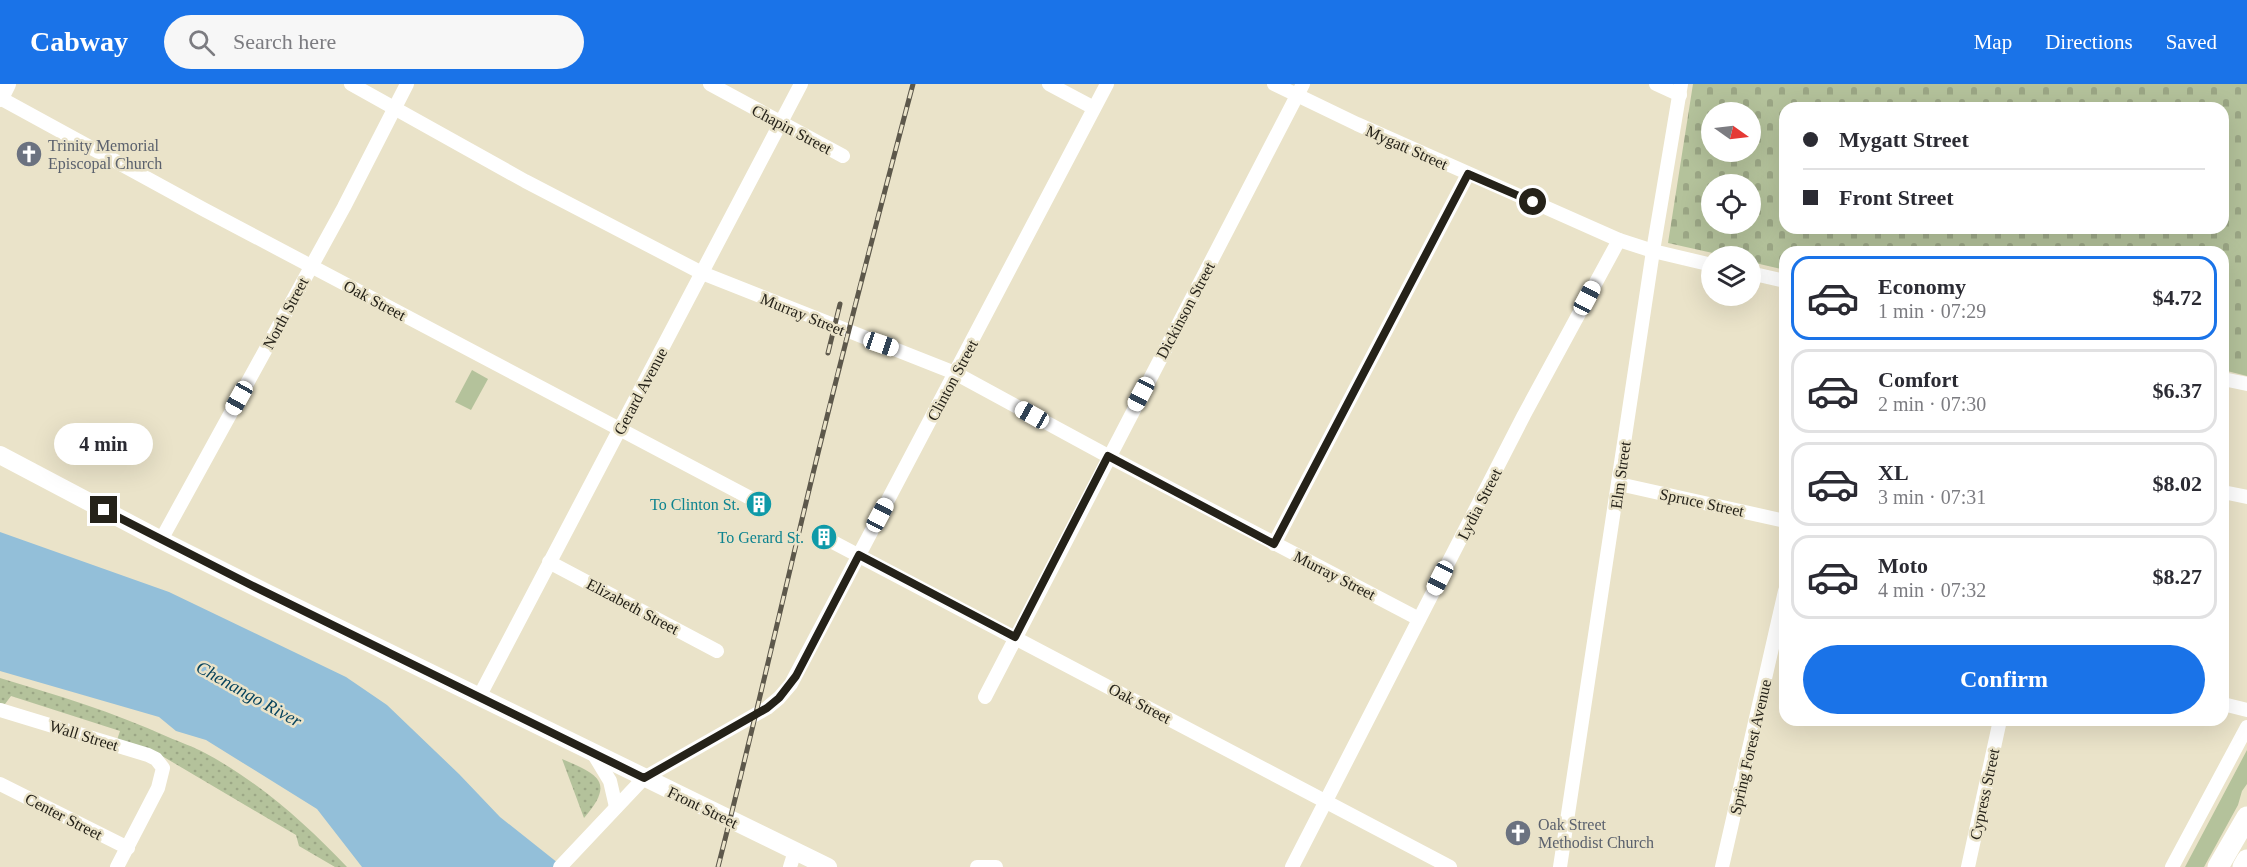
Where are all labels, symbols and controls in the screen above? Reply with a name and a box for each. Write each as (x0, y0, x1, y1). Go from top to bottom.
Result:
search box (164, 15, 584, 69)
text: Cabway (30, 26, 128, 57)
icon: search (185, 26, 218, 59)
text: Search here (233, 29, 336, 54)
text: Map (1974, 30, 2012, 54)
text: Directions (2045, 30, 2133, 54)
text: Saved (2166, 30, 2217, 54)
street label: Chapin Street (749, 101, 835, 159)
north arrow (1701, 102, 1761, 162)
map controls (1701, 102, 1761, 306)
street label: Mygatt Street (1363, 122, 1451, 174)
text: Mygatt Street (1839, 127, 1969, 152)
place label: Trinity Memorial Episcopal Church (48, 137, 162, 173)
church icon: Trinity Memorial Episcopal Church (14, 139, 44, 169)
button: locate (1701, 174, 1761, 234)
text: Front Street (1839, 185, 1954, 210)
route start (1519, 188, 1546, 215)
button: layers (1701, 246, 1761, 306)
street label: Dickinson Street (1153, 258, 1218, 362)
icon: car (1806, 271, 1860, 325)
street label: North Street (259, 274, 312, 352)
text: Economy (1878, 274, 1966, 299)
street label: Oak Street (341, 277, 409, 324)
car (1571, 278, 1603, 318)
text: $4.72 (2153, 285, 2202, 310)
street label: Murray Street (758, 290, 848, 340)
text: 1 min · 07:29 (1878, 300, 1986, 322)
car (861, 330, 901, 358)
street label: Clinton Street (924, 336, 981, 424)
street label: Gerard Avenue (610, 345, 671, 438)
icon: car (1806, 364, 1860, 418)
text: Comfort (1878, 367, 1959, 392)
car (1125, 374, 1157, 414)
car (222, 378, 256, 418)
text: $6.37 (2153, 378, 2202, 403)
text: 2 min · 07:30 (1878, 393, 1986, 415)
car (1012, 398, 1052, 432)
callout: 4 min (54, 423, 154, 465)
text: 4 min (79, 433, 128, 455)
street label: Elm Street (1607, 440, 1634, 510)
icon: car (1806, 457, 1860, 511)
text: XL (1878, 460, 1909, 485)
street label: Lydia Street (1454, 465, 1506, 543)
text: $8.02 (2153, 471, 2202, 496)
street label: Spruce Street (1658, 485, 1746, 521)
text: 3 min · 07:31 (1878, 486, 1986, 508)
building icon: To Clinton St. (744, 489, 774, 519)
car (864, 495, 896, 535)
route end (90, 496, 117, 523)
place label: To Clinton St. (650, 496, 740, 513)
building icon: To Gerard St. (809, 522, 839, 552)
place label: To Gerard St. (718, 529, 804, 546)
street label: Murray Street (1291, 548, 1379, 604)
icon: car (1806, 550, 1860, 604)
text: Moto (1878, 553, 1928, 578)
car (1424, 558, 1456, 598)
text: $8.27 (2153, 564, 2202, 589)
street label: Elizabeth Street (584, 575, 682, 638)
text: 4 min · 07:32 (1878, 579, 1986, 601)
button: Confirm (1803, 645, 2205, 714)
water label: Chenango River (193, 657, 306, 732)
street label: Spring Forest Avenue (1727, 678, 1775, 817)
street label: Oak Street (1106, 680, 1174, 727)
street label: Wall Street (47, 717, 121, 754)
street label: Cypress Street (1967, 746, 2004, 842)
street label: Front Street (665, 783, 741, 832)
street label: Center Street (23, 790, 106, 843)
place label: Oak Street Methodist Church (1538, 816, 1654, 851)
church icon: Oak Street Methodist Church (1503, 818, 1533, 848)

